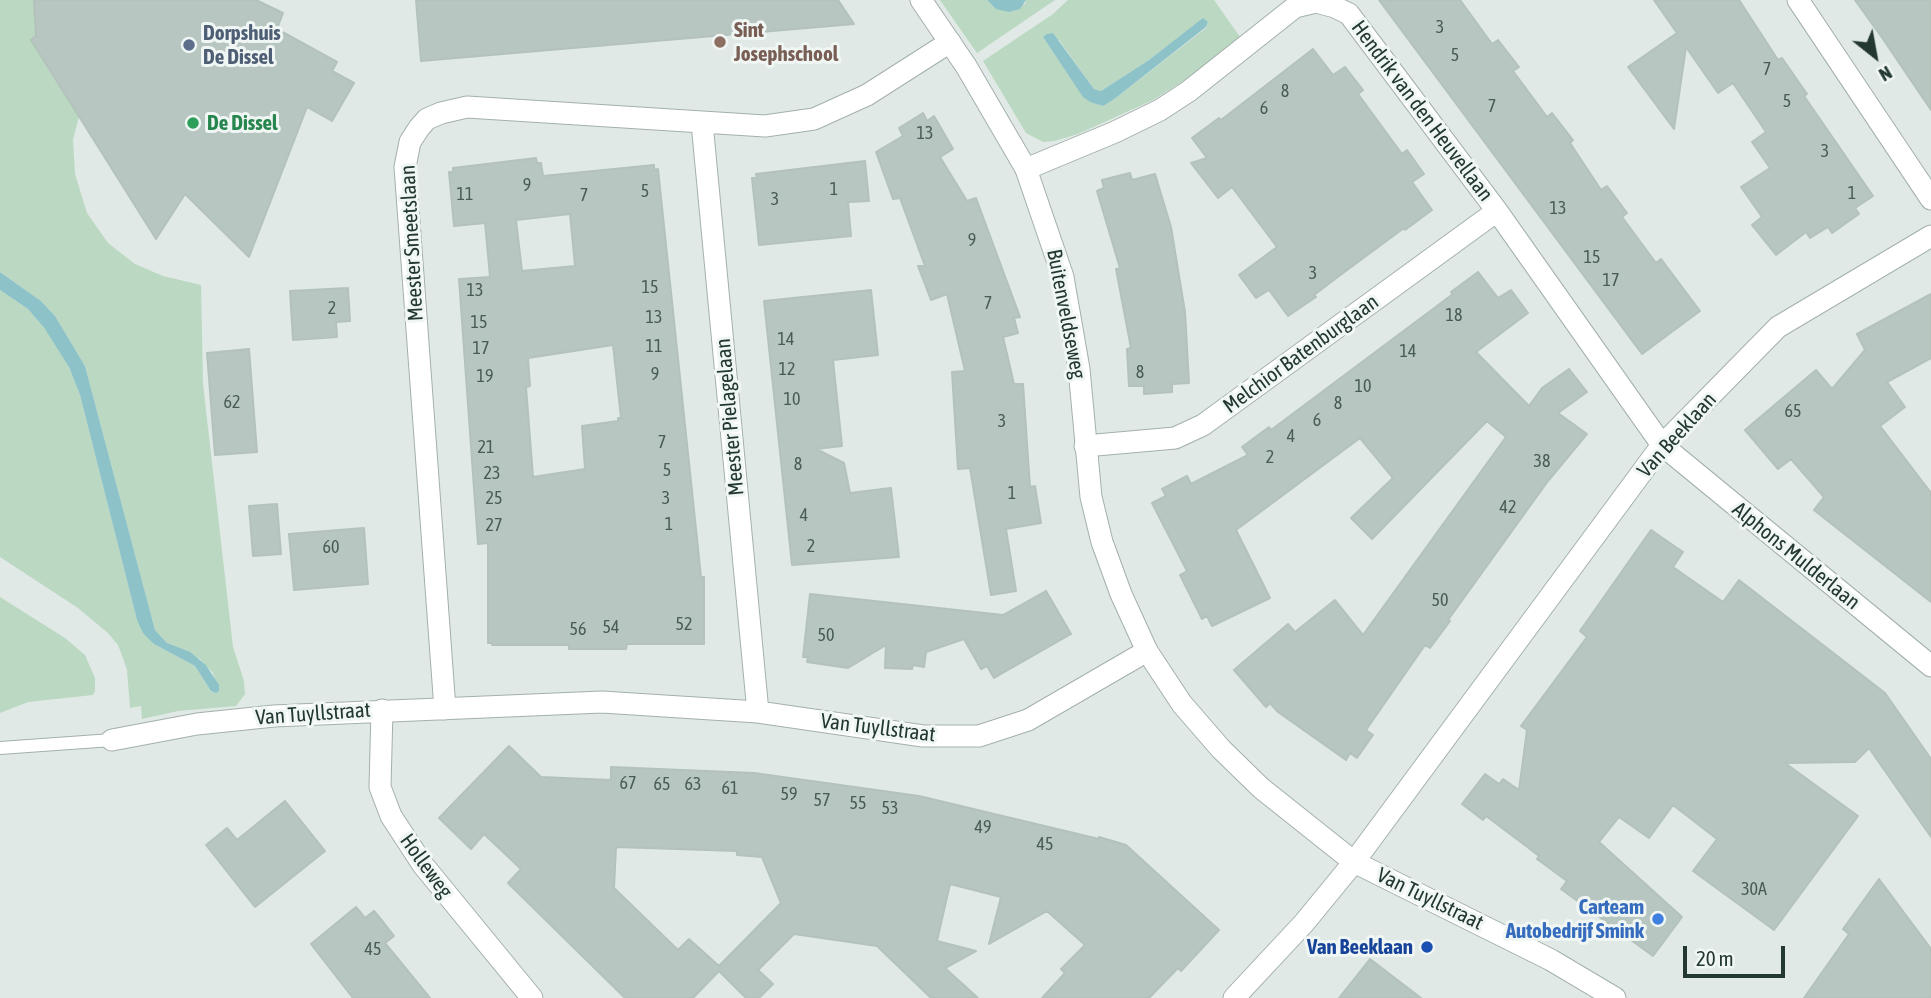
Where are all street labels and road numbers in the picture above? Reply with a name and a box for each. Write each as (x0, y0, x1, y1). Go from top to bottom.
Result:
street label: Hendrik van den Heuvellaan (1346, 16, 1498, 206)
street label: Meester Smeetslaan (395, 164, 429, 322)
street label: Buitenveldseweg (1041, 247, 1091, 381)
street label: Melchior Batenburglaan (1218, 289, 1384, 419)
street label: Meester Pielagelaan (711, 337, 749, 497)
street label: Van Beeklaan (1632, 387, 1722, 483)
street label: Alphons Mulderlaan (1727, 497, 1865, 615)
street label: Van Tuyllstraat (255, 697, 371, 731)
street label: Van Tuyllstraat (819, 708, 937, 748)
street label: Holleweg (394, 829, 458, 903)
street label: Van Tuyllstraat (1373, 862, 1487, 936)

